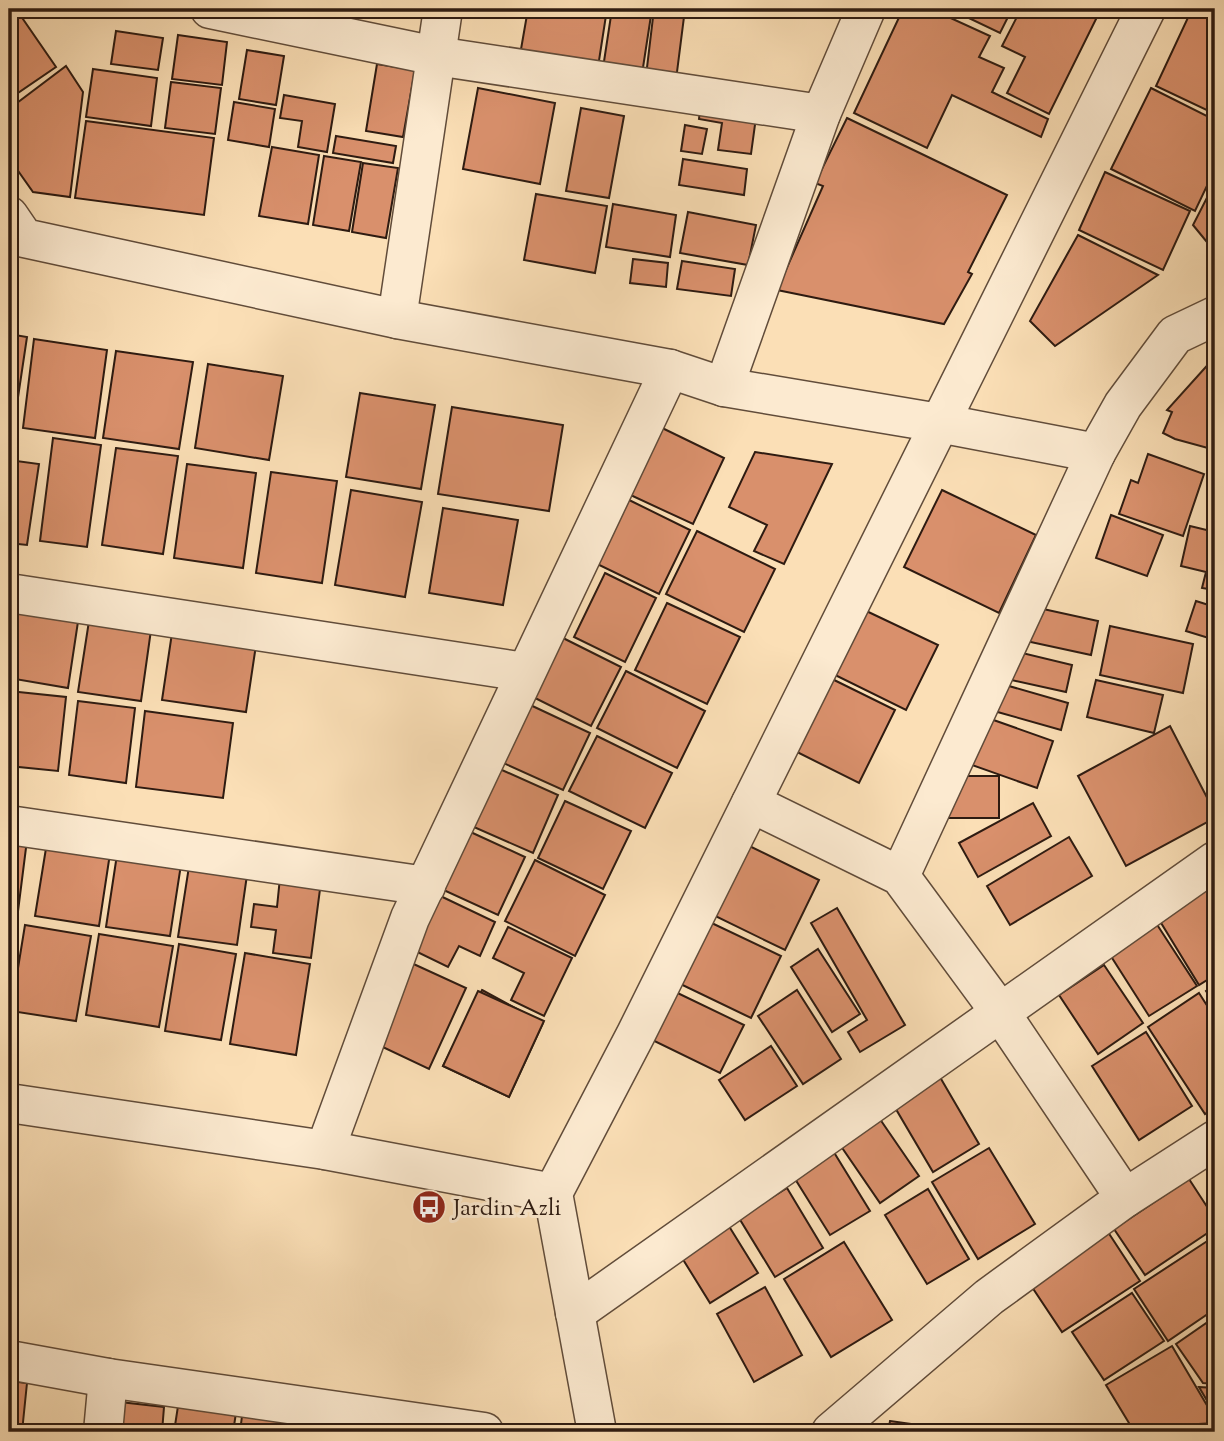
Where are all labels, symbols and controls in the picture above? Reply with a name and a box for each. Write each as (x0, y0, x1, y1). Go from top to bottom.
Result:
bus stop icon: Jardin Azli (410, 1188, 448, 1226)
place label: Jardin Azli (451, 1192, 562, 1226)

